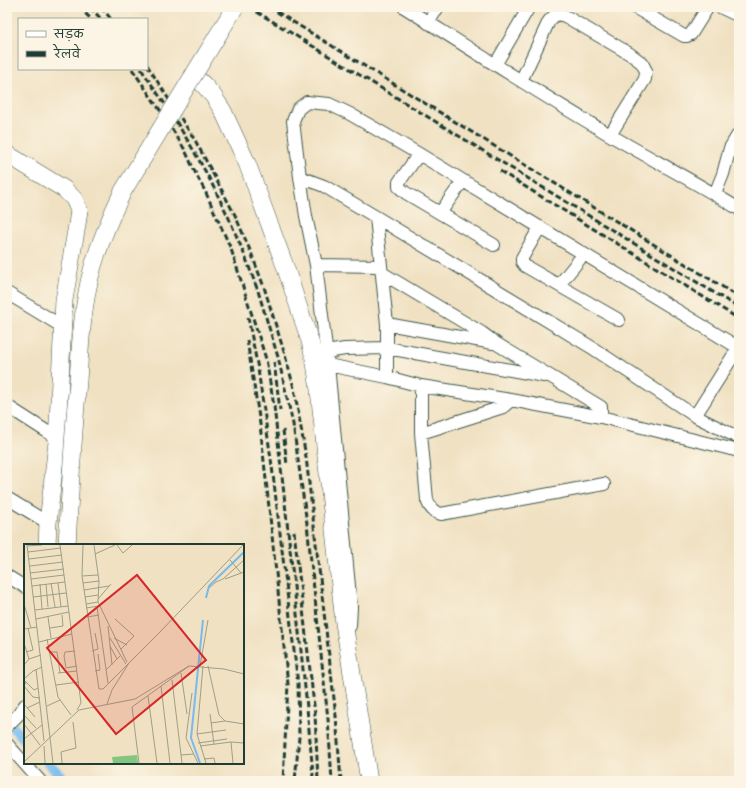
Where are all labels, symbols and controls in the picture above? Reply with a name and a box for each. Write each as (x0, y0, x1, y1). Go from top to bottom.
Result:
legend (18, 18, 148, 70)
text: सड़क (53, 25, 85, 42)
text: रेलवे (52, 43, 81, 62)
inset map (24, 544, 244, 764)

